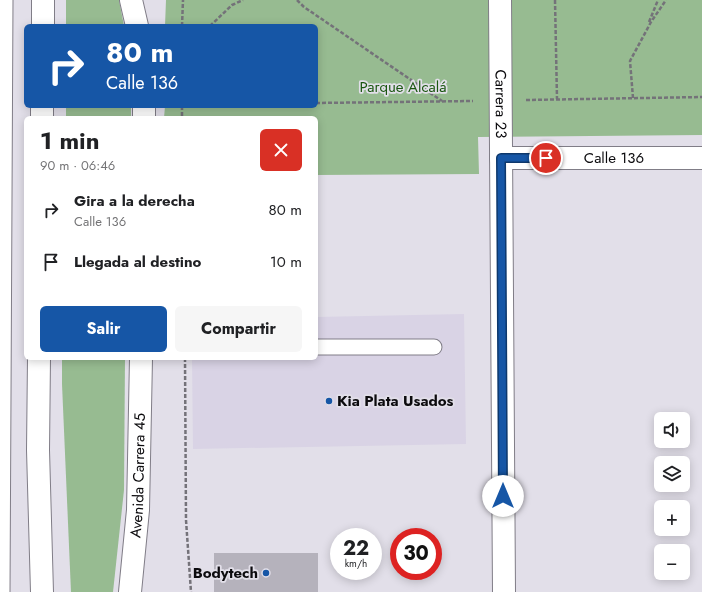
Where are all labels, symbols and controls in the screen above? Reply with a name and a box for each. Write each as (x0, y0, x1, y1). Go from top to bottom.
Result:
text: 80 m (106, 32, 173, 73)
icon: right (40, 40, 92, 92)
street label: Carrera 23 (489, 69, 512, 139)
text: Calle 136 (106, 70, 178, 96)
park label: Parque Alcalá (359, 76, 447, 98)
text: 1 min (40, 123, 100, 158)
button: close (260, 129, 302, 171)
pin (529, 141, 563, 175)
icon: arrive (535, 147, 557, 169)
street label: Calle 136 (584, 147, 644, 169)
text: 90 m · 06:46 (40, 156, 115, 175)
text: Gira a la derecha (74, 190, 195, 212)
icon: right (40, 199, 62, 221)
text: 80 m (269, 199, 302, 221)
text: Calle 136 (74, 212, 126, 231)
icon: arrive (40, 251, 62, 273)
text: Llegada al destino (74, 251, 201, 273)
text: 10 m (270, 251, 302, 273)
button: Salir (40, 306, 167, 352)
button: Compartir (175, 306, 302, 352)
place label: Kia Plata Usados (337, 390, 454, 412)
marker: Kia Plata Usados (324, 396, 334, 406)
map controls (654, 412, 690, 580)
button: sound (654, 412, 690, 448)
street label: Avenida Carrera 45 (124, 413, 151, 539)
button: layers (654, 456, 690, 492)
position arrow (482, 475, 524, 517)
button: + (654, 500, 690, 536)
speed limit sign: 30 (390, 528, 442, 580)
text: 22 (343, 534, 369, 563)
button: − (654, 544, 690, 580)
text: km/h (345, 556, 367, 571)
place label: Bodytech (193, 562, 258, 584)
marker: Bodytech (261, 568, 271, 578)

